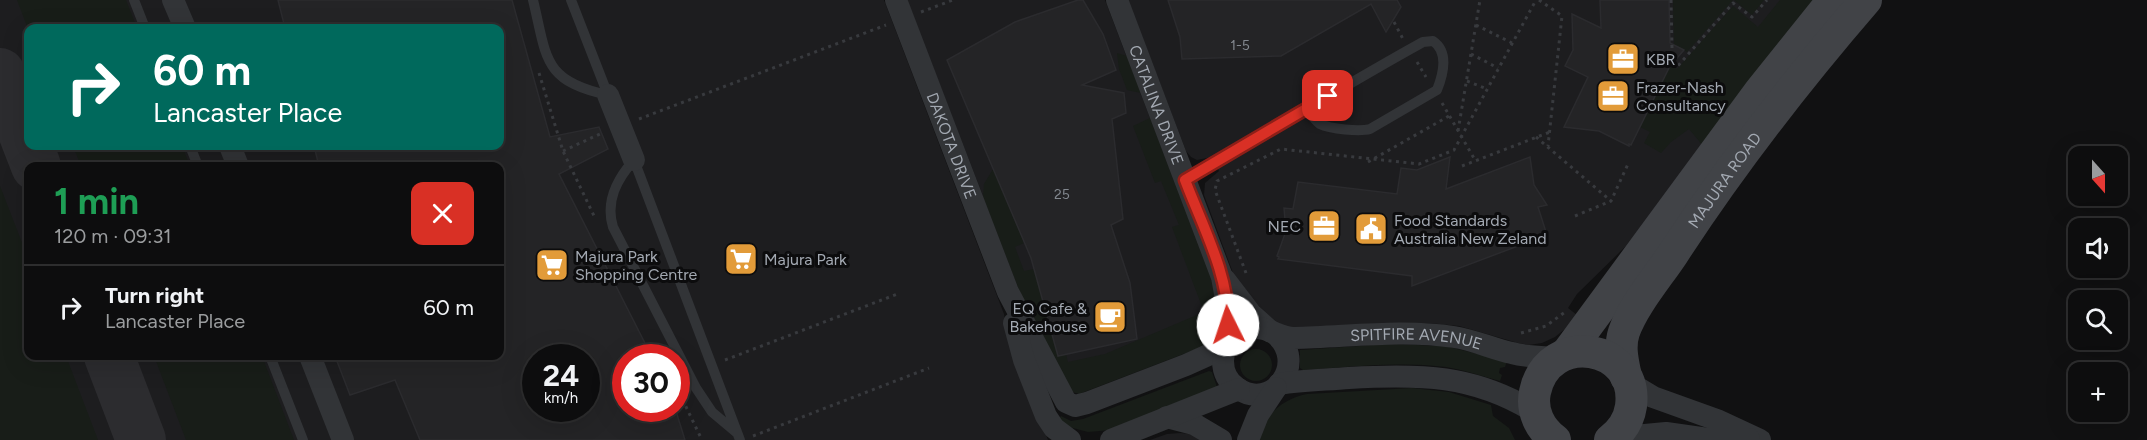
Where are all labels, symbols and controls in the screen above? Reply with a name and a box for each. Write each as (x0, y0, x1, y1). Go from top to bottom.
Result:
house number: 1-5 (1230, 37, 1250, 54)
office icon: KBR (1605, 41, 1641, 77)
street label: CATALINA DRIVE (1125, 42, 1188, 167)
text: 60 m (153, 45, 251, 96)
icon: right (54, 48, 132, 126)
place label: KBR (1646, 50, 1676, 69)
pin (1302, 70, 1353, 121)
office icon: Frazer-Nash Consultancy (1595, 78, 1631, 114)
place label: Frazer-Nash Consultancy (1636, 78, 1726, 115)
icon: arrive (1311, 79, 1344, 112)
street label: DAKOTA DRIVE (923, 90, 981, 202)
text: Lancaster Place (153, 96, 342, 129)
street label: MAJURA ROAD (1684, 128, 1765, 231)
north arrow (2068, 146, 2128, 206)
map controls (2068, 146, 2128, 422)
text: 1 min (54, 180, 139, 223)
button: close (411, 182, 474, 245)
house number: 25 (1054, 186, 1070, 203)
office icon: NEC (1306, 208, 1342, 244)
public building icon: Food Standards Australia New Zeland (1353, 211, 1389, 247)
place label: Food Standards Australia New Zeland (1394, 211, 1547, 248)
place label: NEC (1268, 217, 1301, 236)
button: sound (2068, 218, 2128, 278)
text: 120 m · 09:31 (54, 224, 172, 248)
supermarket icon: Majura Park (723, 241, 759, 277)
supermarket icon: Majura Park Shopping Centre (534, 247, 570, 283)
place label: Majura Park Shopping Centre (575, 247, 698, 284)
place label: Majura Park (764, 250, 847, 269)
text: Turn right (105, 282, 204, 309)
button: search (2068, 290, 2128, 350)
icon: right (54, 291, 87, 324)
position arrow (1196, 293, 1260, 357)
text: 60 m (423, 294, 474, 321)
place label: EQ Cafe & Bakehouse (1009, 299, 1088, 336)
cafe icon: EQ Cafe & Bakehouse (1092, 299, 1128, 335)
text: Lancaster Place (105, 309, 245, 333)
street label: SPITFIRE AVENUE (1350, 324, 1485, 353)
speed limit sign: 30 (612, 344, 690, 422)
text: 24 (543, 357, 579, 394)
button: + (2068, 362, 2128, 422)
text: km/h (544, 389, 578, 407)

